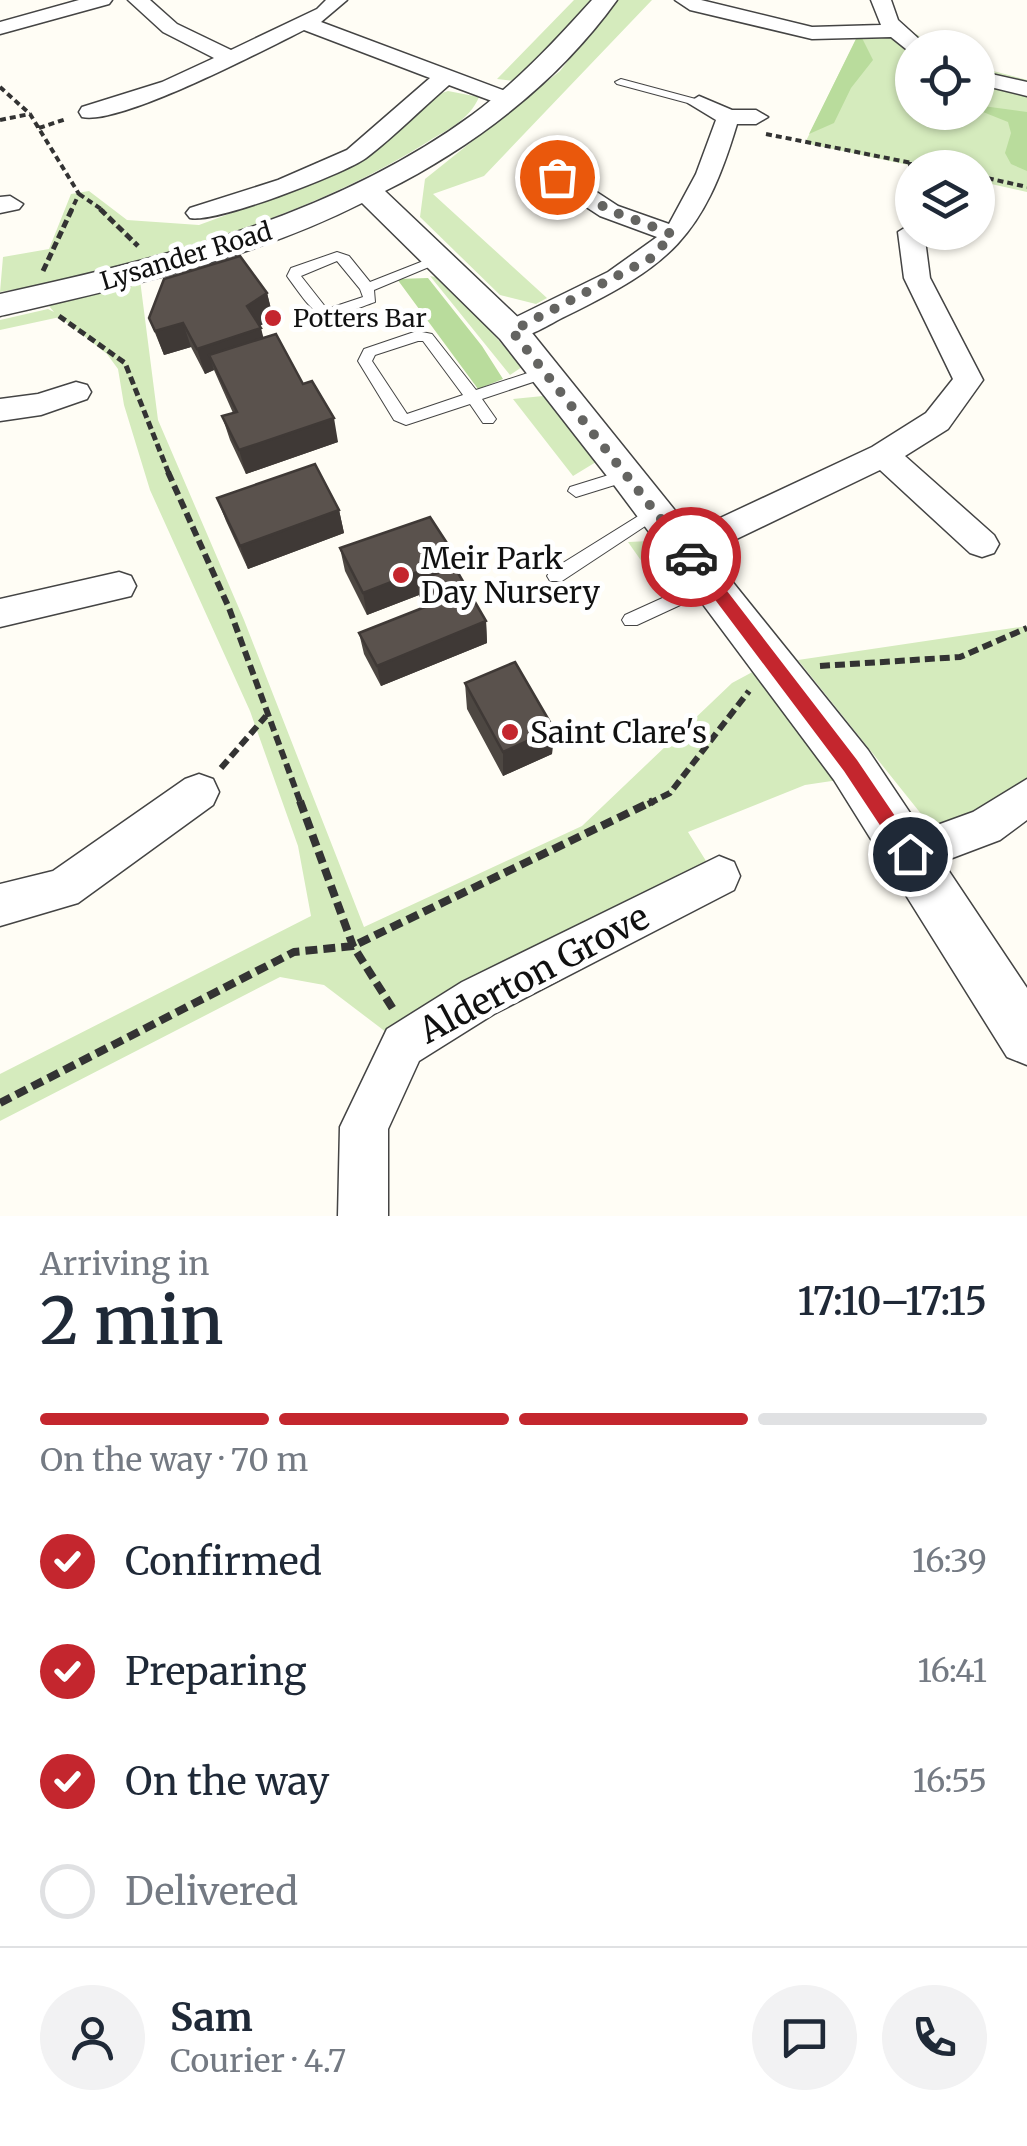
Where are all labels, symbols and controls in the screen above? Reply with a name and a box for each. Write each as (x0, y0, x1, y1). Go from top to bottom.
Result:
map controls (895, 30, 995, 250)
button: locate (895, 30, 995, 130)
pin (515, 135, 600, 220)
icon: bag (530, 150, 585, 205)
button: layers (895, 150, 995, 250)
street label: Lysander Road (97, 215, 275, 297)
place label: Potters Bar (293, 302, 427, 334)
marker: Potters Bar (262, 307, 284, 329)
courier (641, 507, 741, 607)
icon: car (664, 530, 719, 585)
place label: Meir Park Day Nursery (421, 539, 601, 611)
marker: Meir Park Day Nursery (390, 564, 412, 586)
place label: Saint Clare's (530, 713, 707, 751)
marker: Saint Clare's (499, 721, 521, 743)
pin (868, 812, 953, 897)
icon: home (883, 827, 938, 882)
street label: Alderton Grove (411, 895, 656, 1054)
text: Arriving in (40, 1244, 209, 1284)
text: 17:10–17:15 (798, 1278, 987, 1325)
text: 2 min (40, 1280, 224, 1362)
text: On the way · 70 m (40, 1440, 308, 1480)
icon: check (40, 1534, 95, 1589)
text: Confirmed (125, 1538, 322, 1585)
text: 16:39 (912, 1541, 987, 1581)
icon: check (40, 1644, 95, 1699)
text: Preparing (125, 1648, 307, 1695)
text: 16:41 (917, 1651, 987, 1691)
icon: check (40, 1754, 95, 1809)
text: On the way (125, 1758, 329, 1805)
text: 16:55 (913, 1761, 987, 1801)
text: Delivered (125, 1868, 298, 1915)
button: person (40, 1985, 145, 2090)
button: chat (752, 1985, 857, 2090)
button: phone (882, 1985, 987, 2090)
text: Sam (170, 1994, 253, 2041)
text: Courier · 4.7 (170, 2041, 346, 2081)

